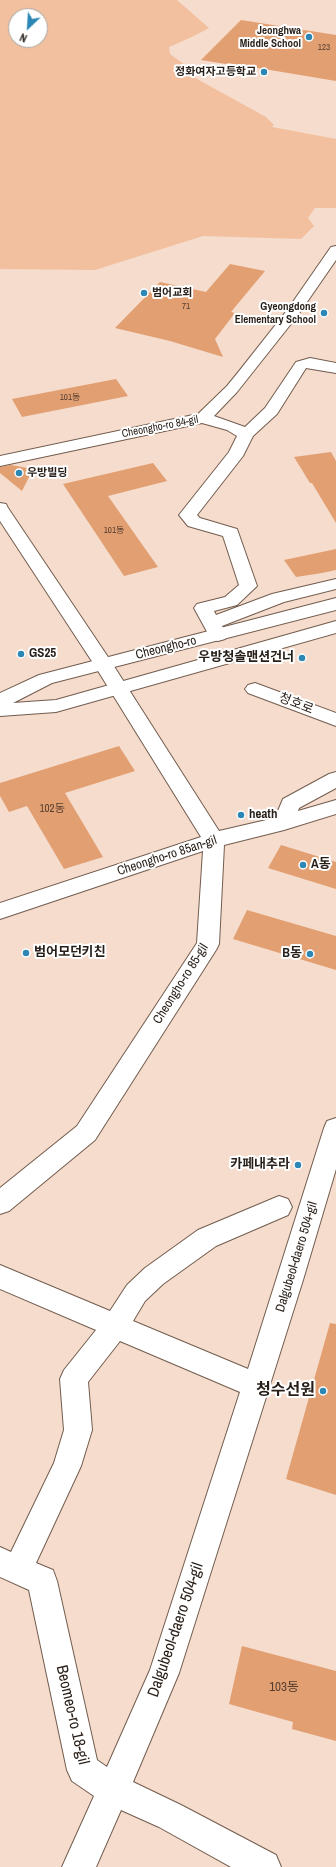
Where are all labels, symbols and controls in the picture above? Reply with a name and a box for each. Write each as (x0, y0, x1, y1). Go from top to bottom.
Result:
north arrow (8, 8, 48, 48)
place label: Jeonghwa Middle School (240, 24, 301, 50)
text: N (17, 30, 29, 46)
marker: Jeonghwa Middle School (304, 32, 314, 42)
house number: 123 (318, 43, 330, 53)
place label: 정화여자고등학교 (175, 65, 256, 79)
marker: 정화여자고등학교 (259, 67, 269, 77)
place label: 범어교회 (152, 286, 192, 300)
marker: 범어교회 (139, 288, 149, 298)
place label: Gyeongdong Elementary School (235, 300, 316, 326)
house number: 71 (182, 302, 190, 312)
marker: Gyeongdong Elementary School (319, 308, 329, 318)
house number: 101동 (60, 393, 80, 403)
street label: Cheongho-ro 84-gil (121, 413, 199, 441)
place label: 우방빌딩 (27, 466, 67, 480)
marker: 우방빌딩 (14, 468, 24, 478)
house number: 101동 (104, 526, 124, 536)
street label: Cheongho-ro (134, 633, 198, 663)
place label: GS25 (29, 646, 56, 662)
marker: GS25 (16, 649, 26, 659)
place label: 우방청솔맨션건너 (198, 650, 294, 666)
marker: 우방청솔맨션건너 (297, 653, 307, 663)
street label: 청호로 (276, 690, 316, 718)
house number: 102동 (39, 802, 65, 816)
place label: heath (249, 807, 277, 823)
marker: heath (236, 810, 246, 820)
street label: Cheongho-ro 85an-gil (115, 833, 219, 879)
place label: A동 (311, 857, 331, 873)
marker: A동 (298, 860, 308, 870)
street label: Cheongho-ro 85-gil (150, 941, 212, 1027)
place label: 범어모던키친 (34, 945, 106, 961)
place label: B동 (282, 946, 302, 962)
marker: 범어모던키친 (21, 948, 31, 958)
marker: B동 (305, 949, 315, 959)
place label: 카페내추라 (230, 1157, 290, 1173)
marker: 카페내추라 (293, 1160, 303, 1170)
street label: Dalgubeol-daero 504-gil (273, 1200, 321, 1314)
place label: 청수선원 (256, 1381, 315, 1401)
marker: 청수선원 (318, 1386, 328, 1396)
street label: Dalgubeol-daero 504-gil (144, 1560, 208, 1700)
street label: Beomeo-ro 18-gil (51, 1663, 93, 1767)
house number: 103동 (269, 1680, 299, 1696)

